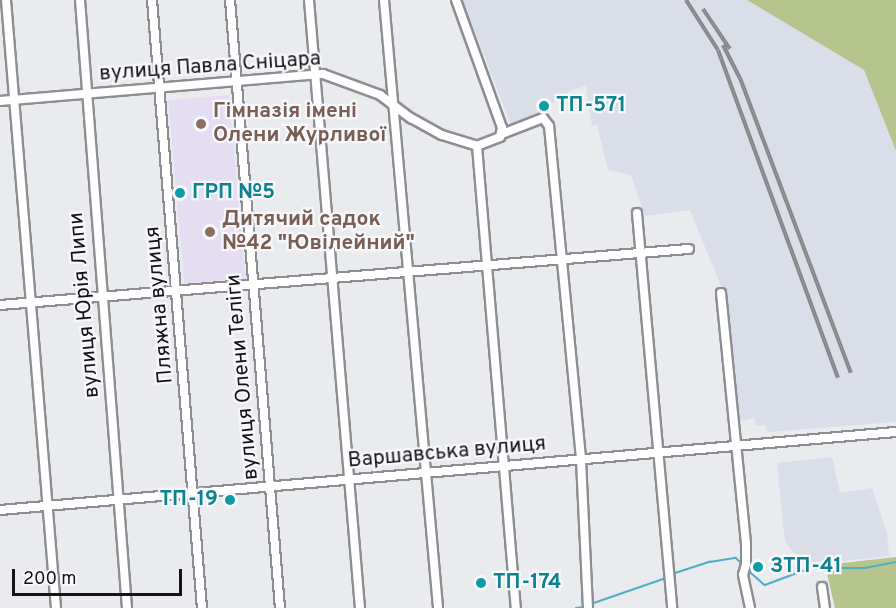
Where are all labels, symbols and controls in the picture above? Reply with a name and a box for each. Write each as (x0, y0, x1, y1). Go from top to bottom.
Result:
street label: вулиця Павла Сніцара (98, 47, 322, 87)
place label: ТП-571 (556, 93, 626, 119)
place label: Гімназія імені Олени Журливої (213, 99, 386, 149)
marker: ТП-571 (537, 99, 551, 113)
marker: Гімназія імені Олени Журливої (194, 117, 208, 131)
place label: ГРП №5 (192, 180, 275, 206)
marker: ГРП №5 (173, 186, 187, 200)
place label: Дитячий садок №42 "Ювілейний" (222, 207, 415, 257)
street label: вулиця Юрія Липи (64, 211, 106, 399)
street label: Пляжна вулиця (141, 225, 179, 385)
marker: Дитячий садок №42 "Ювілейний" (203, 225, 217, 239)
street label: вулиця Олени Теліги (221, 273, 265, 481)
street label: Варшавська вулиця (347, 432, 547, 474)
place label: ТП-19 (160, 487, 218, 513)
marker: ТП-19 (223, 493, 237, 507)
place label: ЗТП-41 (770, 554, 842, 580)
scale bar (15, 557, 184, 595)
marker: ЗТП-41 (751, 560, 765, 574)
text: 200 m (23, 568, 76, 591)
place label: ТП-174 (493, 570, 562, 596)
marker: ТП-174 (474, 576, 488, 590)

